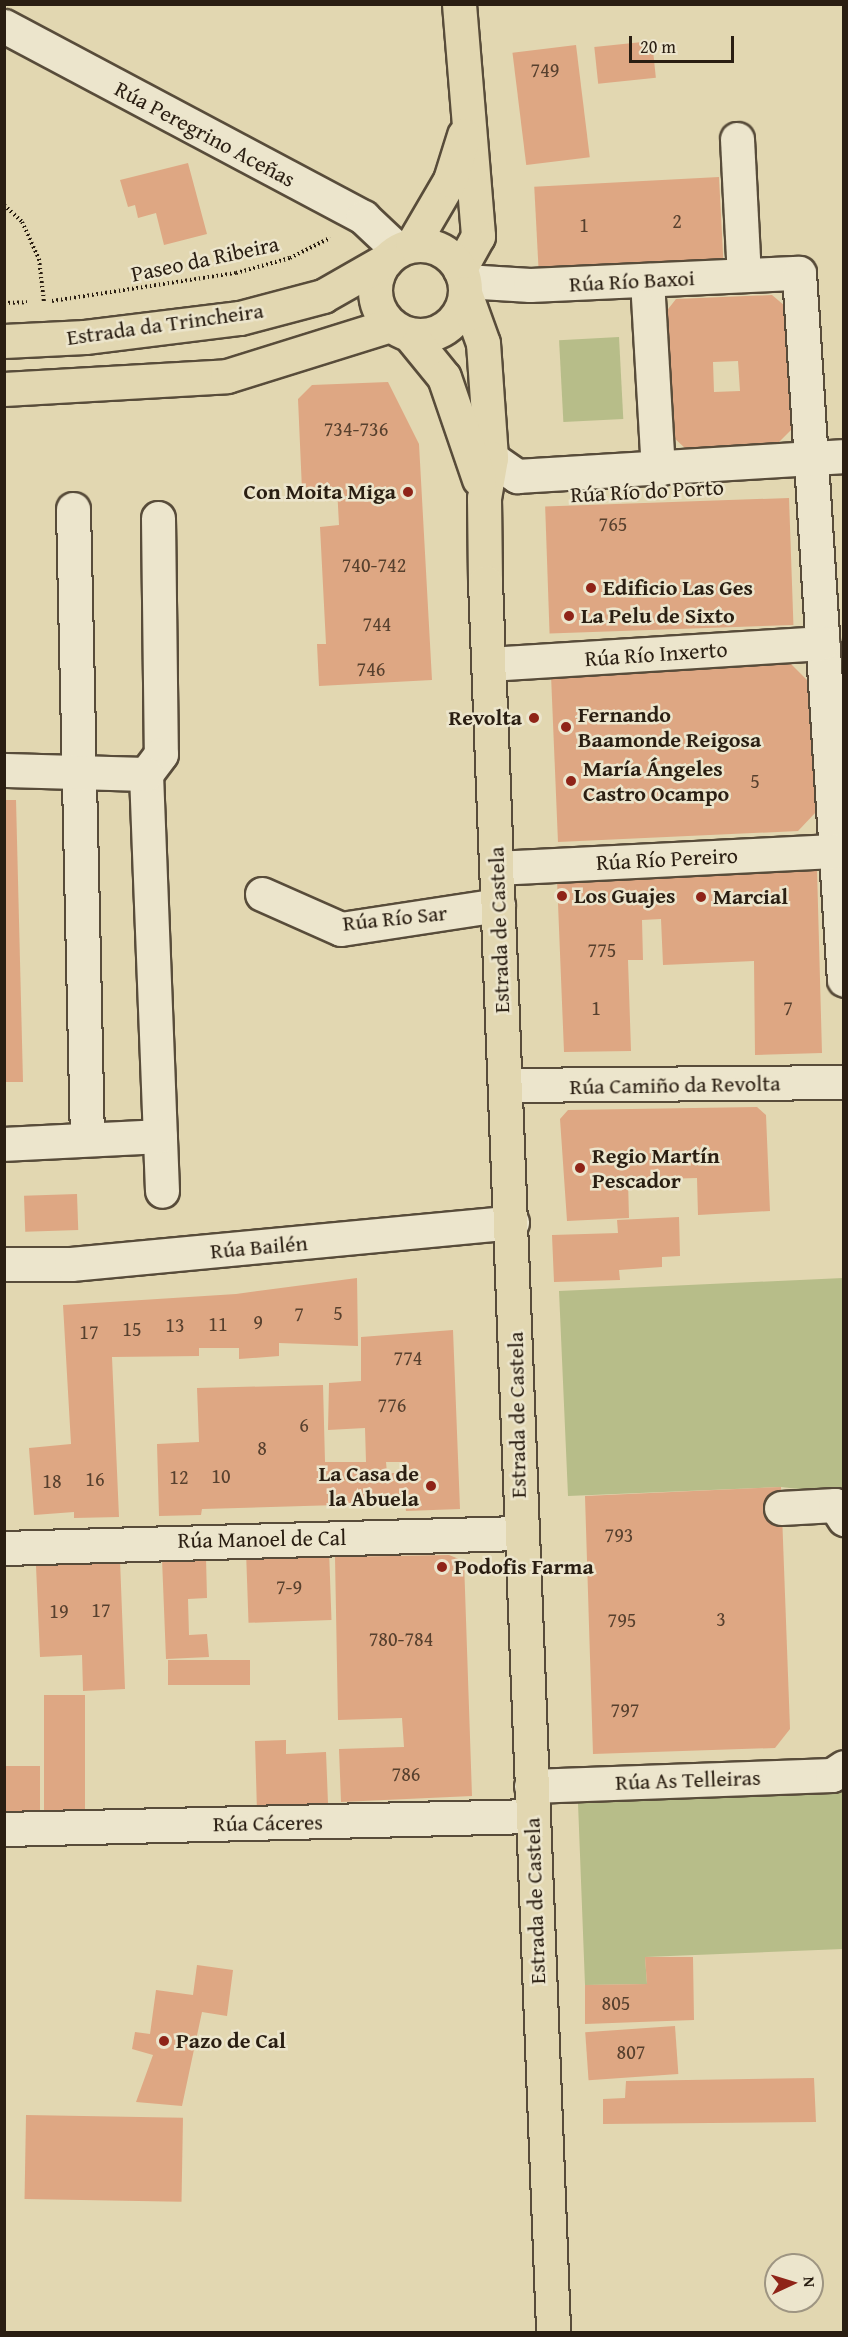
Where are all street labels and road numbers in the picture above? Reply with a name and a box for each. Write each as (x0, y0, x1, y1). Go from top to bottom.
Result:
street label: Rúa Peregrino Aceñas (110, 75, 300, 193)
street label: Paseo da Ribeira (129, 230, 281, 288)
street label: Rúa Río Baxoi (569, 265, 695, 297)
street label: Estrada da Trincheira (65, 297, 265, 351)
street label: Rúa Río do Porto (570, 474, 724, 508)
street label: Rúa Río Inxerto (584, 636, 728, 672)
street label: Rúa Río Pereiro (595, 842, 739, 876)
street label: Estrada de Castela (483, 846, 515, 1014)
street label: Rúa Río Sar (341, 899, 449, 937)
street label: Rúa Camiño da Revolta (569, 1070, 781, 1100)
street label: Rúa Bailén (209, 1230, 309, 1264)
street label: Estrada de Castela (502, 1332, 532, 1498)
street label: Rúa Manoel de Cal (177, 1524, 347, 1554)
street label: Rúa As Telleiras (615, 1764, 761, 1796)
street label: Rúa Cáceres (213, 1809, 323, 1837)
street label: Estrada de Castela (519, 1817, 551, 1985)

